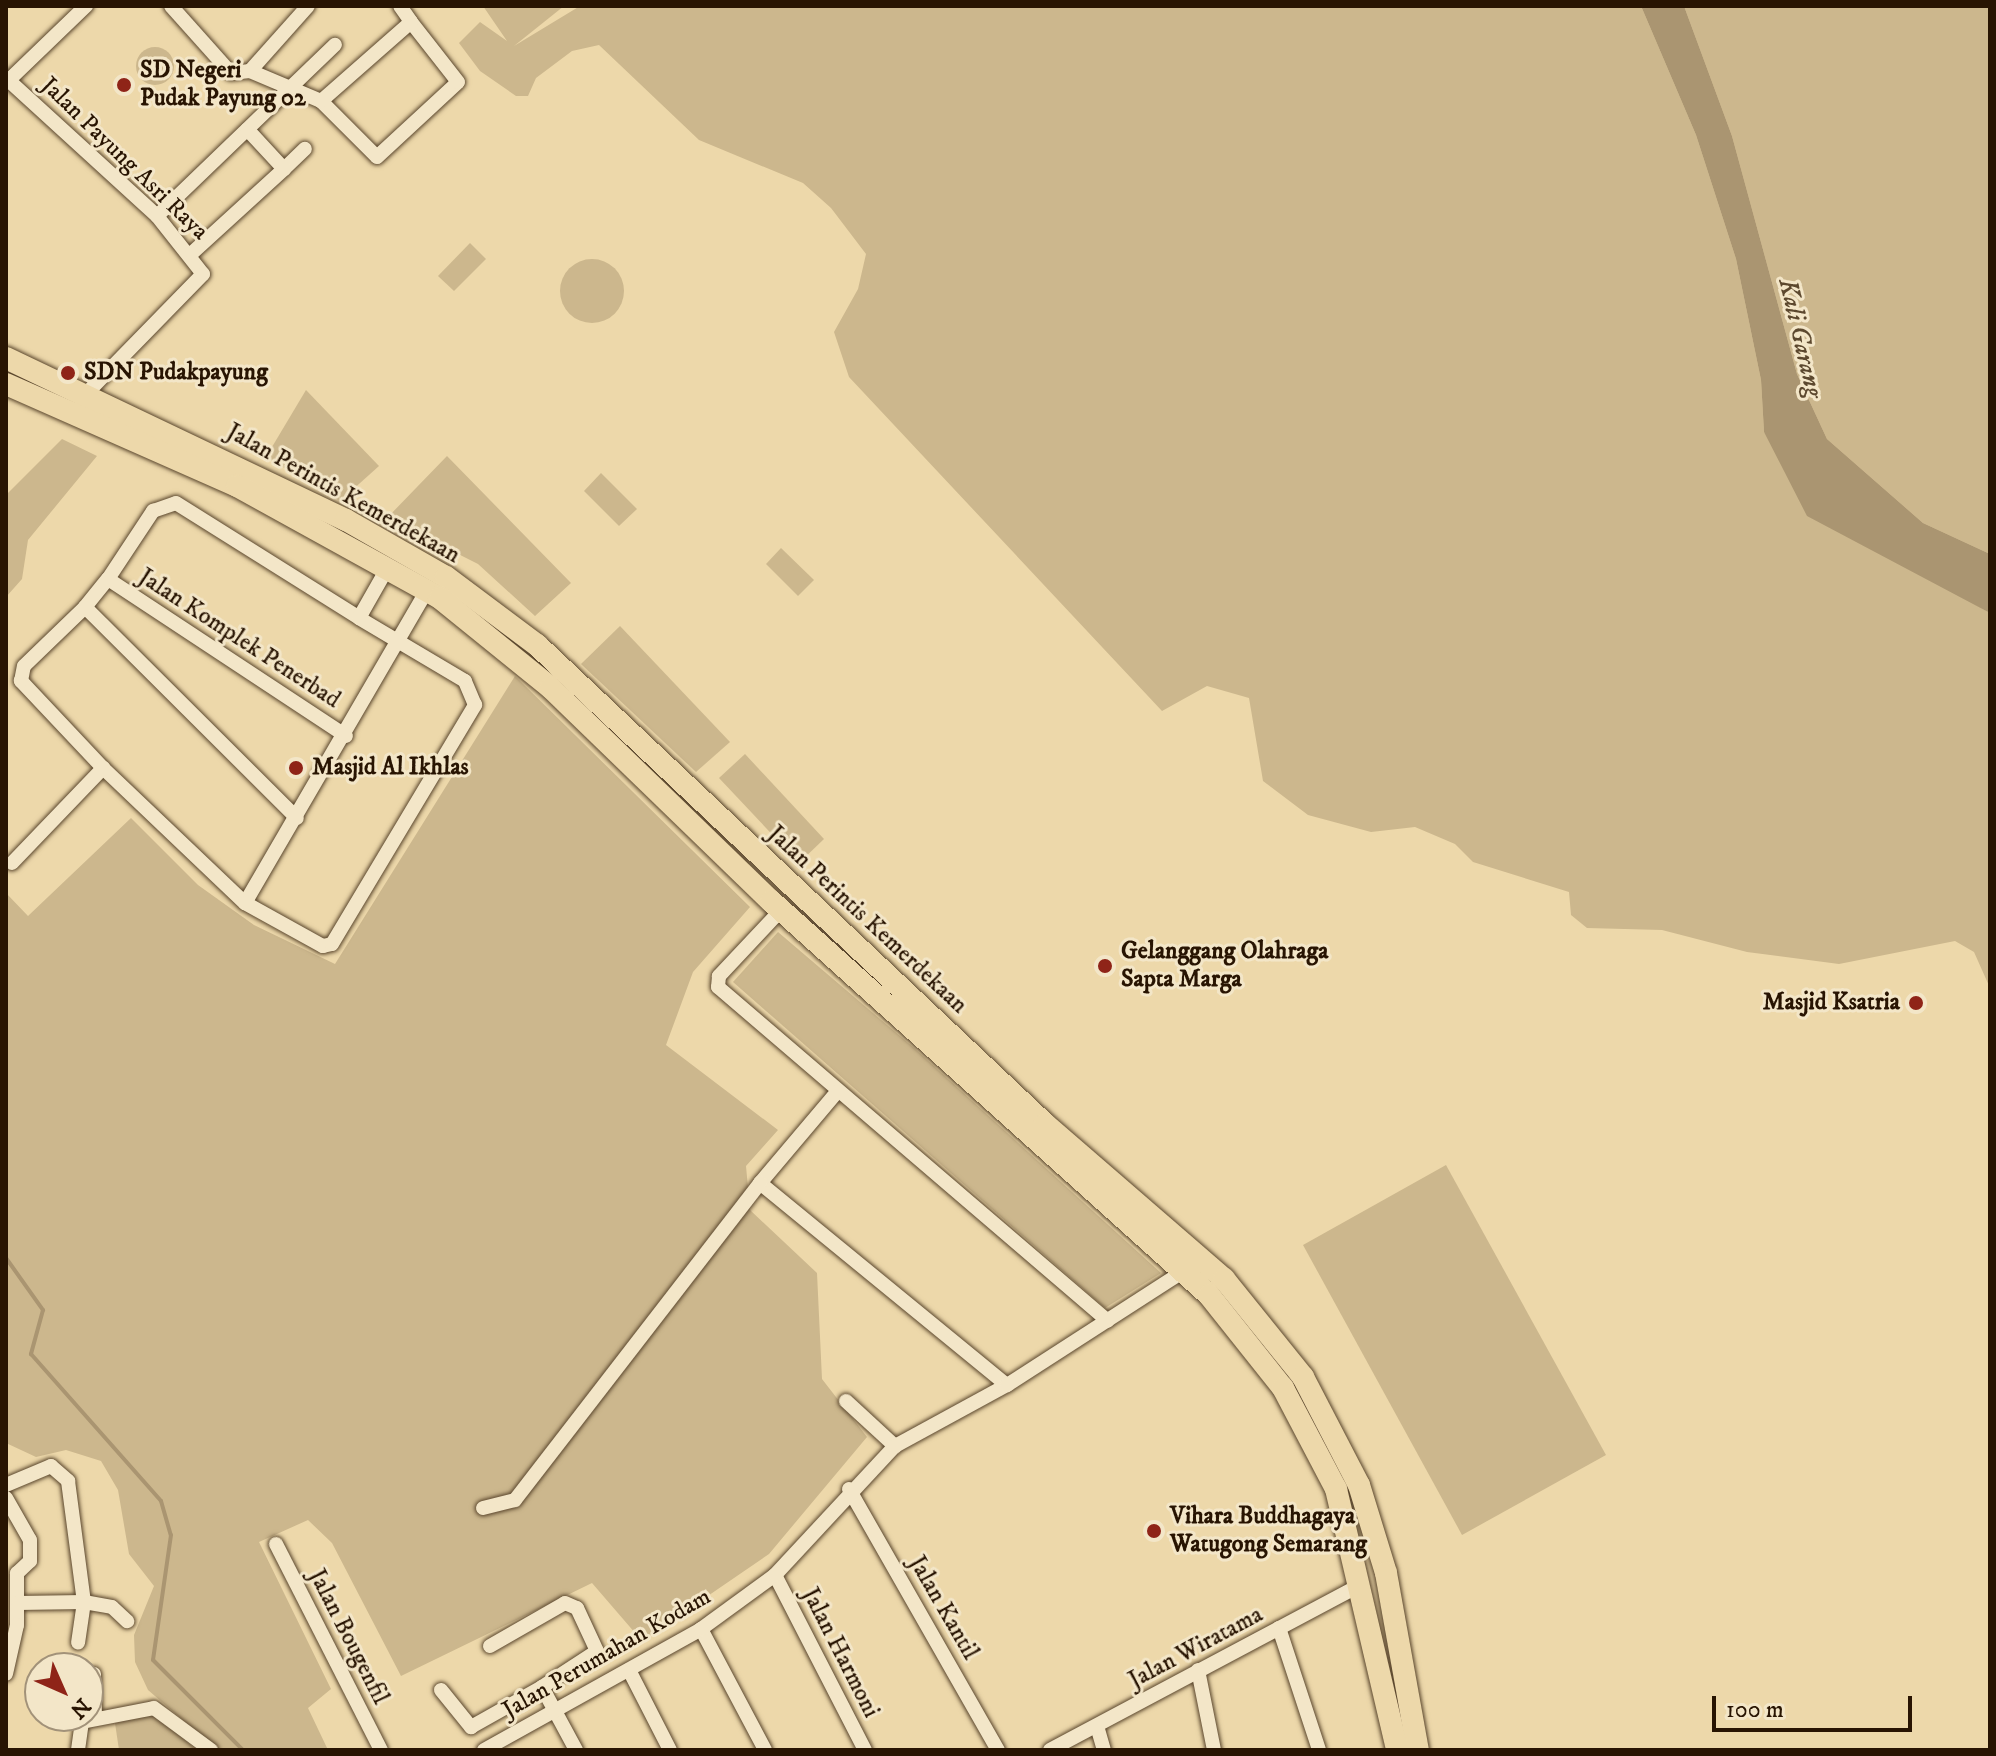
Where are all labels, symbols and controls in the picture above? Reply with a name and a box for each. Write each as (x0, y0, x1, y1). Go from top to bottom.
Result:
place label: SD Negeri Pudak Payung 02 (140, 57, 306, 113)
street label: Jalan Payung Asri Raya (34, 72, 214, 246)
marker: SD Negeri Pudak Payung 02 (115, 76, 133, 94)
water label: Kali Garang (1771, 275, 1829, 401)
place label: SDN Pudakpayung (84, 359, 268, 387)
marker: SDN Pudakpayung (59, 364, 77, 382)
street label: Jalan Perintis Kemerdekaan (221, 418, 465, 570)
street label: Jalan Komplek Penerbad (133, 563, 345, 715)
place label: Masjid Al Ikhlas (312, 754, 469, 782)
marker: Masjid Al Ikhlas (287, 759, 305, 777)
street label: Jalan Perintis Kemerdekaan (761, 820, 973, 1020)
place label: Gelanggang Olahraga Sapta Marga (1121, 938, 1328, 994)
marker: Gelanggang Olahraga Sapta Marga (1096, 957, 1114, 975)
place label: Masjid Ksatria (1763, 989, 1900, 1017)
marker: Masjid Ksatria (1907, 994, 1925, 1012)
place label: Vihara Buddhagaya Watugong Semarang (1170, 1503, 1367, 1559)
marker: Vihara Buddhagaya Watugong Semarang (1145, 1522, 1163, 1540)
street label: Jalan Kantil (902, 1551, 984, 1665)
street label: Jalan Bougenfil (302, 1565, 394, 1709)
street label: Jalan Perumahan Kodam (498, 1583, 716, 1725)
street label: Jalan Harmoni (795, 1583, 885, 1723)
street label: Jalan Wiratama (1124, 1601, 1268, 1695)
north arrow (24, 1652, 104, 1732)
scale bar (1716, 1680, 1916, 1730)
text: N (64, 1692, 96, 1724)
text: 100 m (1726, 1695, 1784, 1725)

